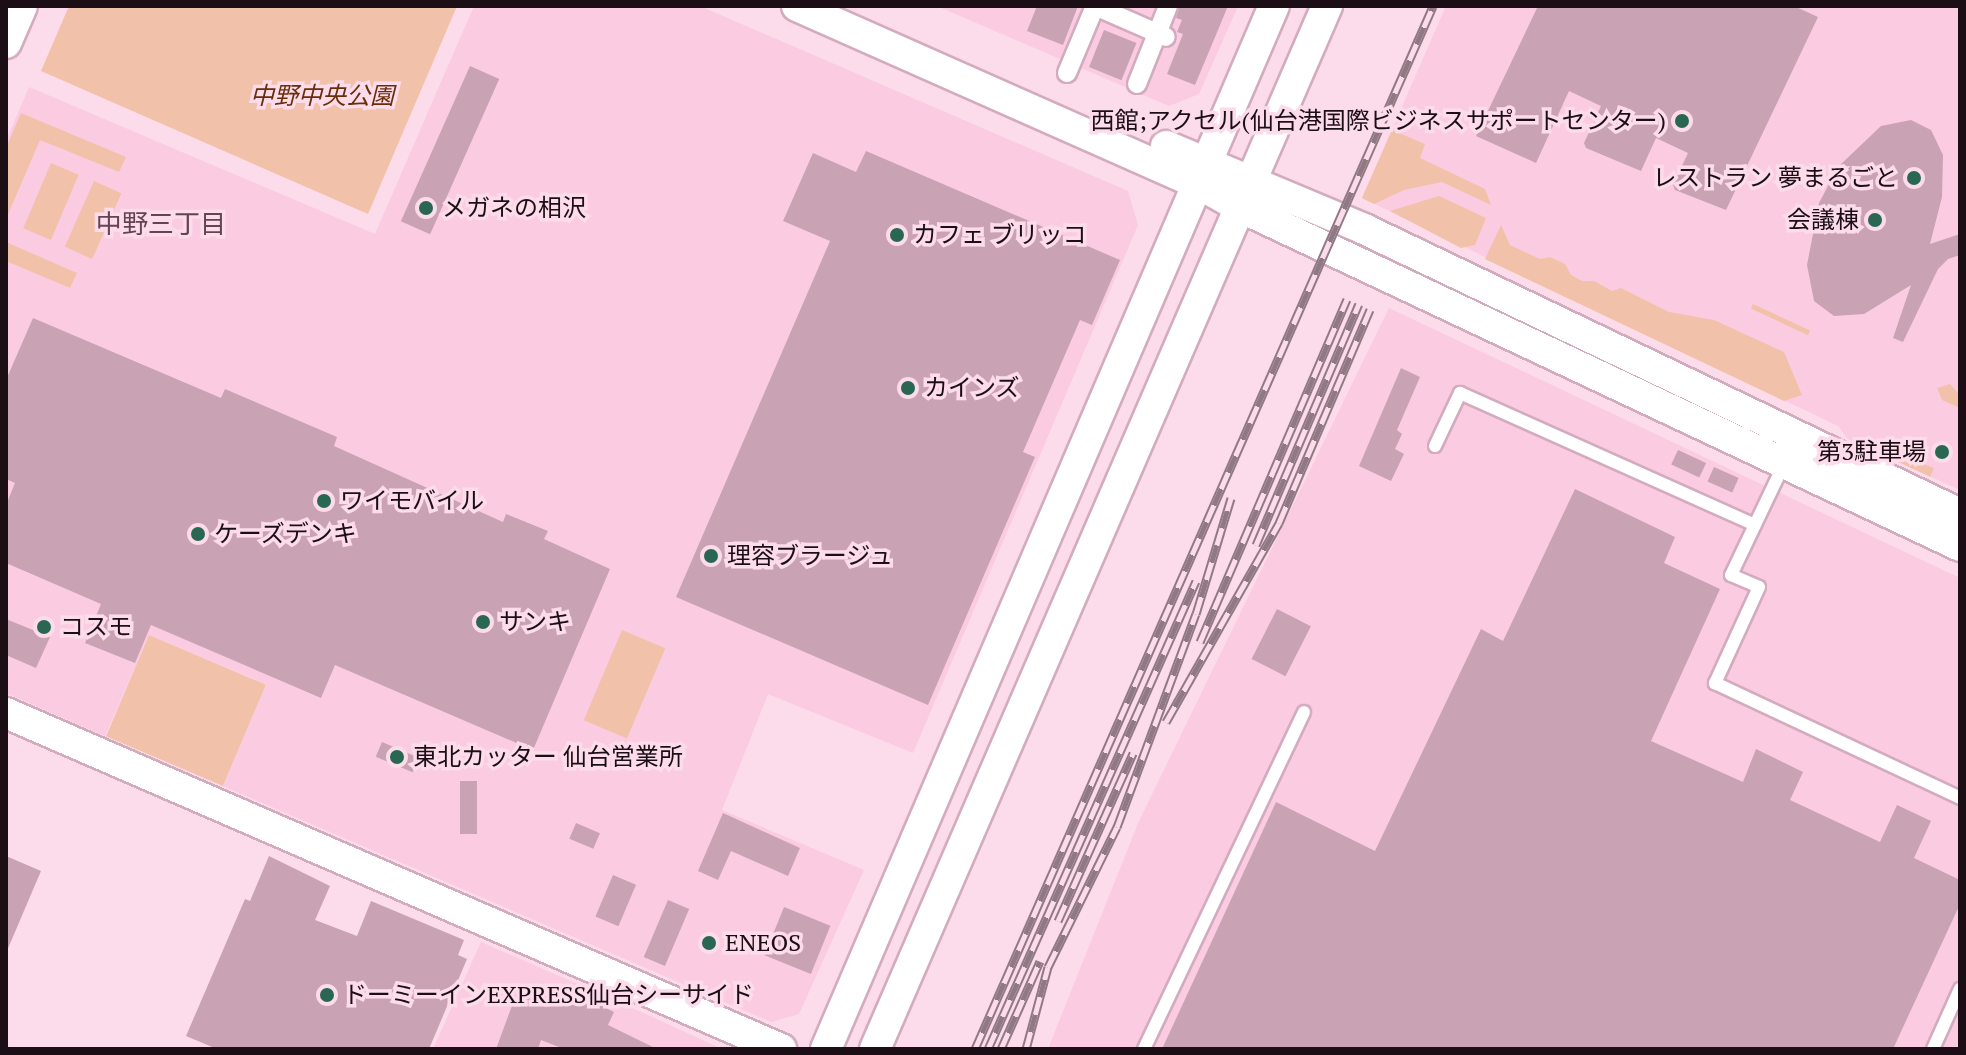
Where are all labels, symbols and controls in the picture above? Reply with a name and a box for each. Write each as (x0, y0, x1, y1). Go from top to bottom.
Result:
park label: 中野中央公園 (250, 82, 394, 110)
place label: 西館;アクセル(仙台港国際ビジネスサポートセンター) (1090, 107, 1666, 135)
marker: 西館;アクセル(仙台港国際ビジネスサポートセンター) (1673, 112, 1691, 130)
place label: レストラン 夢まるごと (1652, 164, 1898, 192)
marker: レストラン 夢まるごと (1905, 169, 1923, 187)
place label: メガネの相沢 (442, 194, 586, 222)
marker: メガネの相沢 (417, 199, 435, 217)
place label: 会議棟 (1787, 206, 1859, 234)
district label: 中野三丁目 (96, 208, 226, 240)
marker: 会議棟 (1866, 211, 1884, 229)
place label: カフェ ブリッコ (913, 221, 1087, 249)
marker: カフェ ブリッコ (888, 226, 906, 244)
place label: カインズ (924, 374, 1020, 402)
marker: カインズ (899, 379, 917, 397)
place label: 第3駐車場 (1817, 438, 1926, 466)
marker: 第3駐車場 (1933, 443, 1951, 461)
place label: ワイモバイル (340, 487, 484, 515)
marker: ワイモバイル (315, 492, 333, 510)
place label: ケーズデンキ (214, 520, 358, 548)
marker: ケーズデンキ (189, 525, 207, 543)
place label: 理容ブラージュ (727, 542, 895, 570)
marker: 理容ブラージュ (702, 547, 720, 565)
place label: サンキ (499, 608, 571, 636)
place label: コスモ (60, 613, 132, 641)
marker: サンキ (474, 613, 492, 631)
marker: コスモ (35, 618, 53, 636)
place label: 東北カッター 仙台営業所 (413, 743, 683, 771)
marker: 東北カッター 仙台営業所 (388, 748, 406, 766)
place label: ENEOS (725, 929, 801, 957)
marker: ENEOS (700, 934, 718, 952)
place label: ドーミーインEXPRESS仙台シーサイド (343, 981, 754, 1009)
marker: ドーミーインEXPRESS仙台シーサイド (318, 986, 336, 1004)

